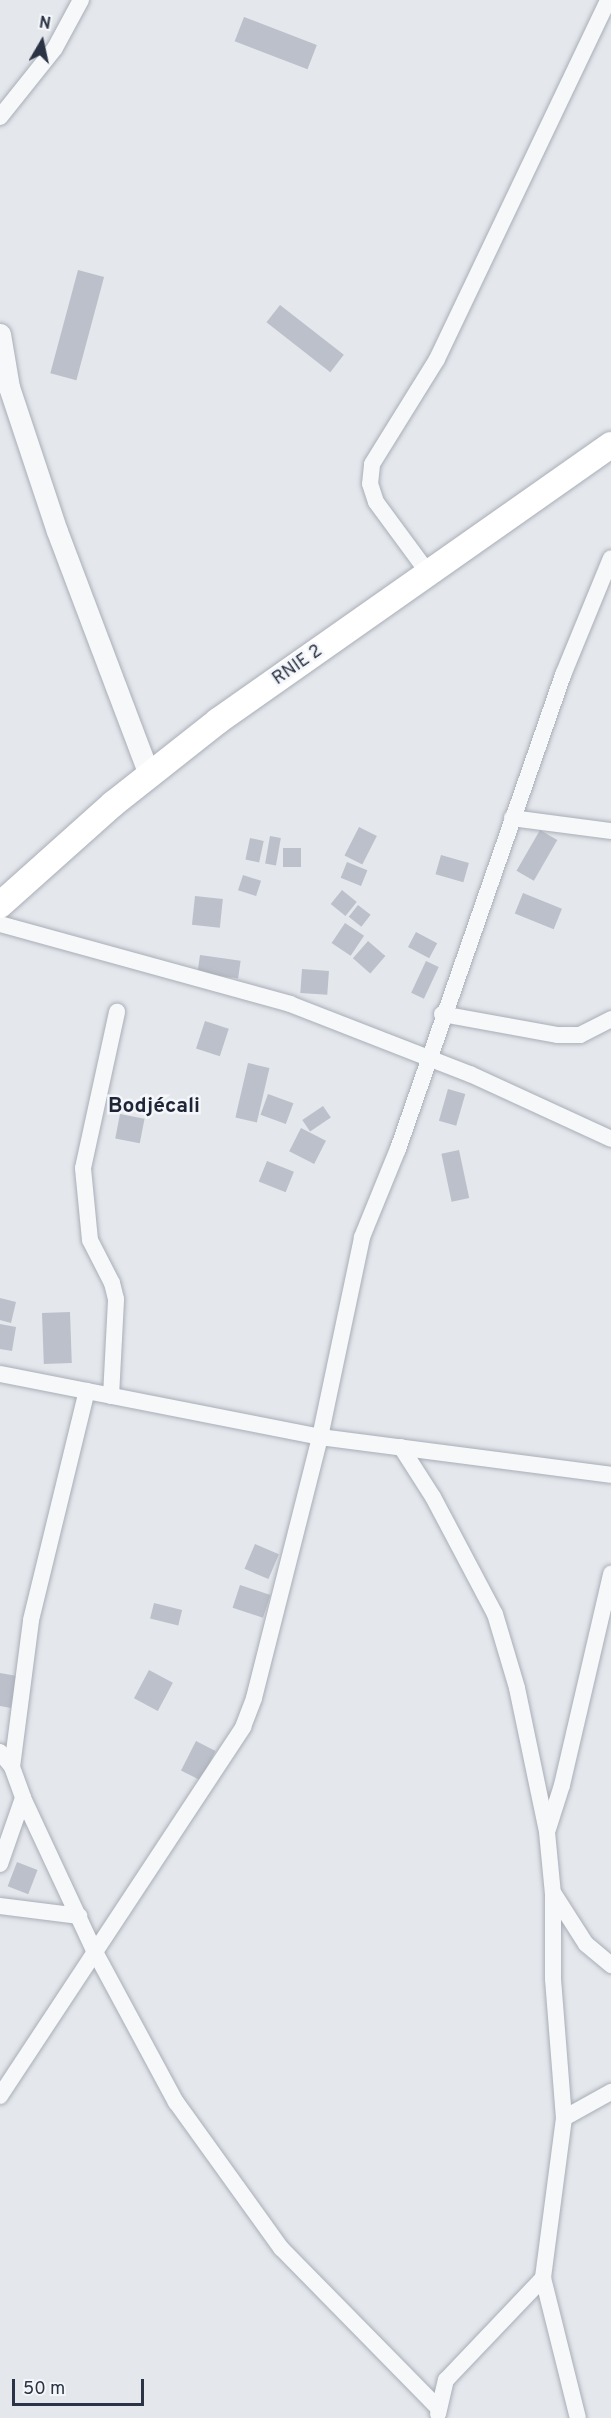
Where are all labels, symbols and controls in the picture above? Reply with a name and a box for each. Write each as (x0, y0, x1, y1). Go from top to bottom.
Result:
north arrow (12, 12, 72, 72)
text: N (38, 13, 52, 35)
street label: RNIE 2 (269, 641, 327, 691)
district label: Bodjécali (108, 1094, 200, 1120)
scale bar (15, 2367, 147, 2405)
text: 50 m (23, 2378, 65, 2401)

